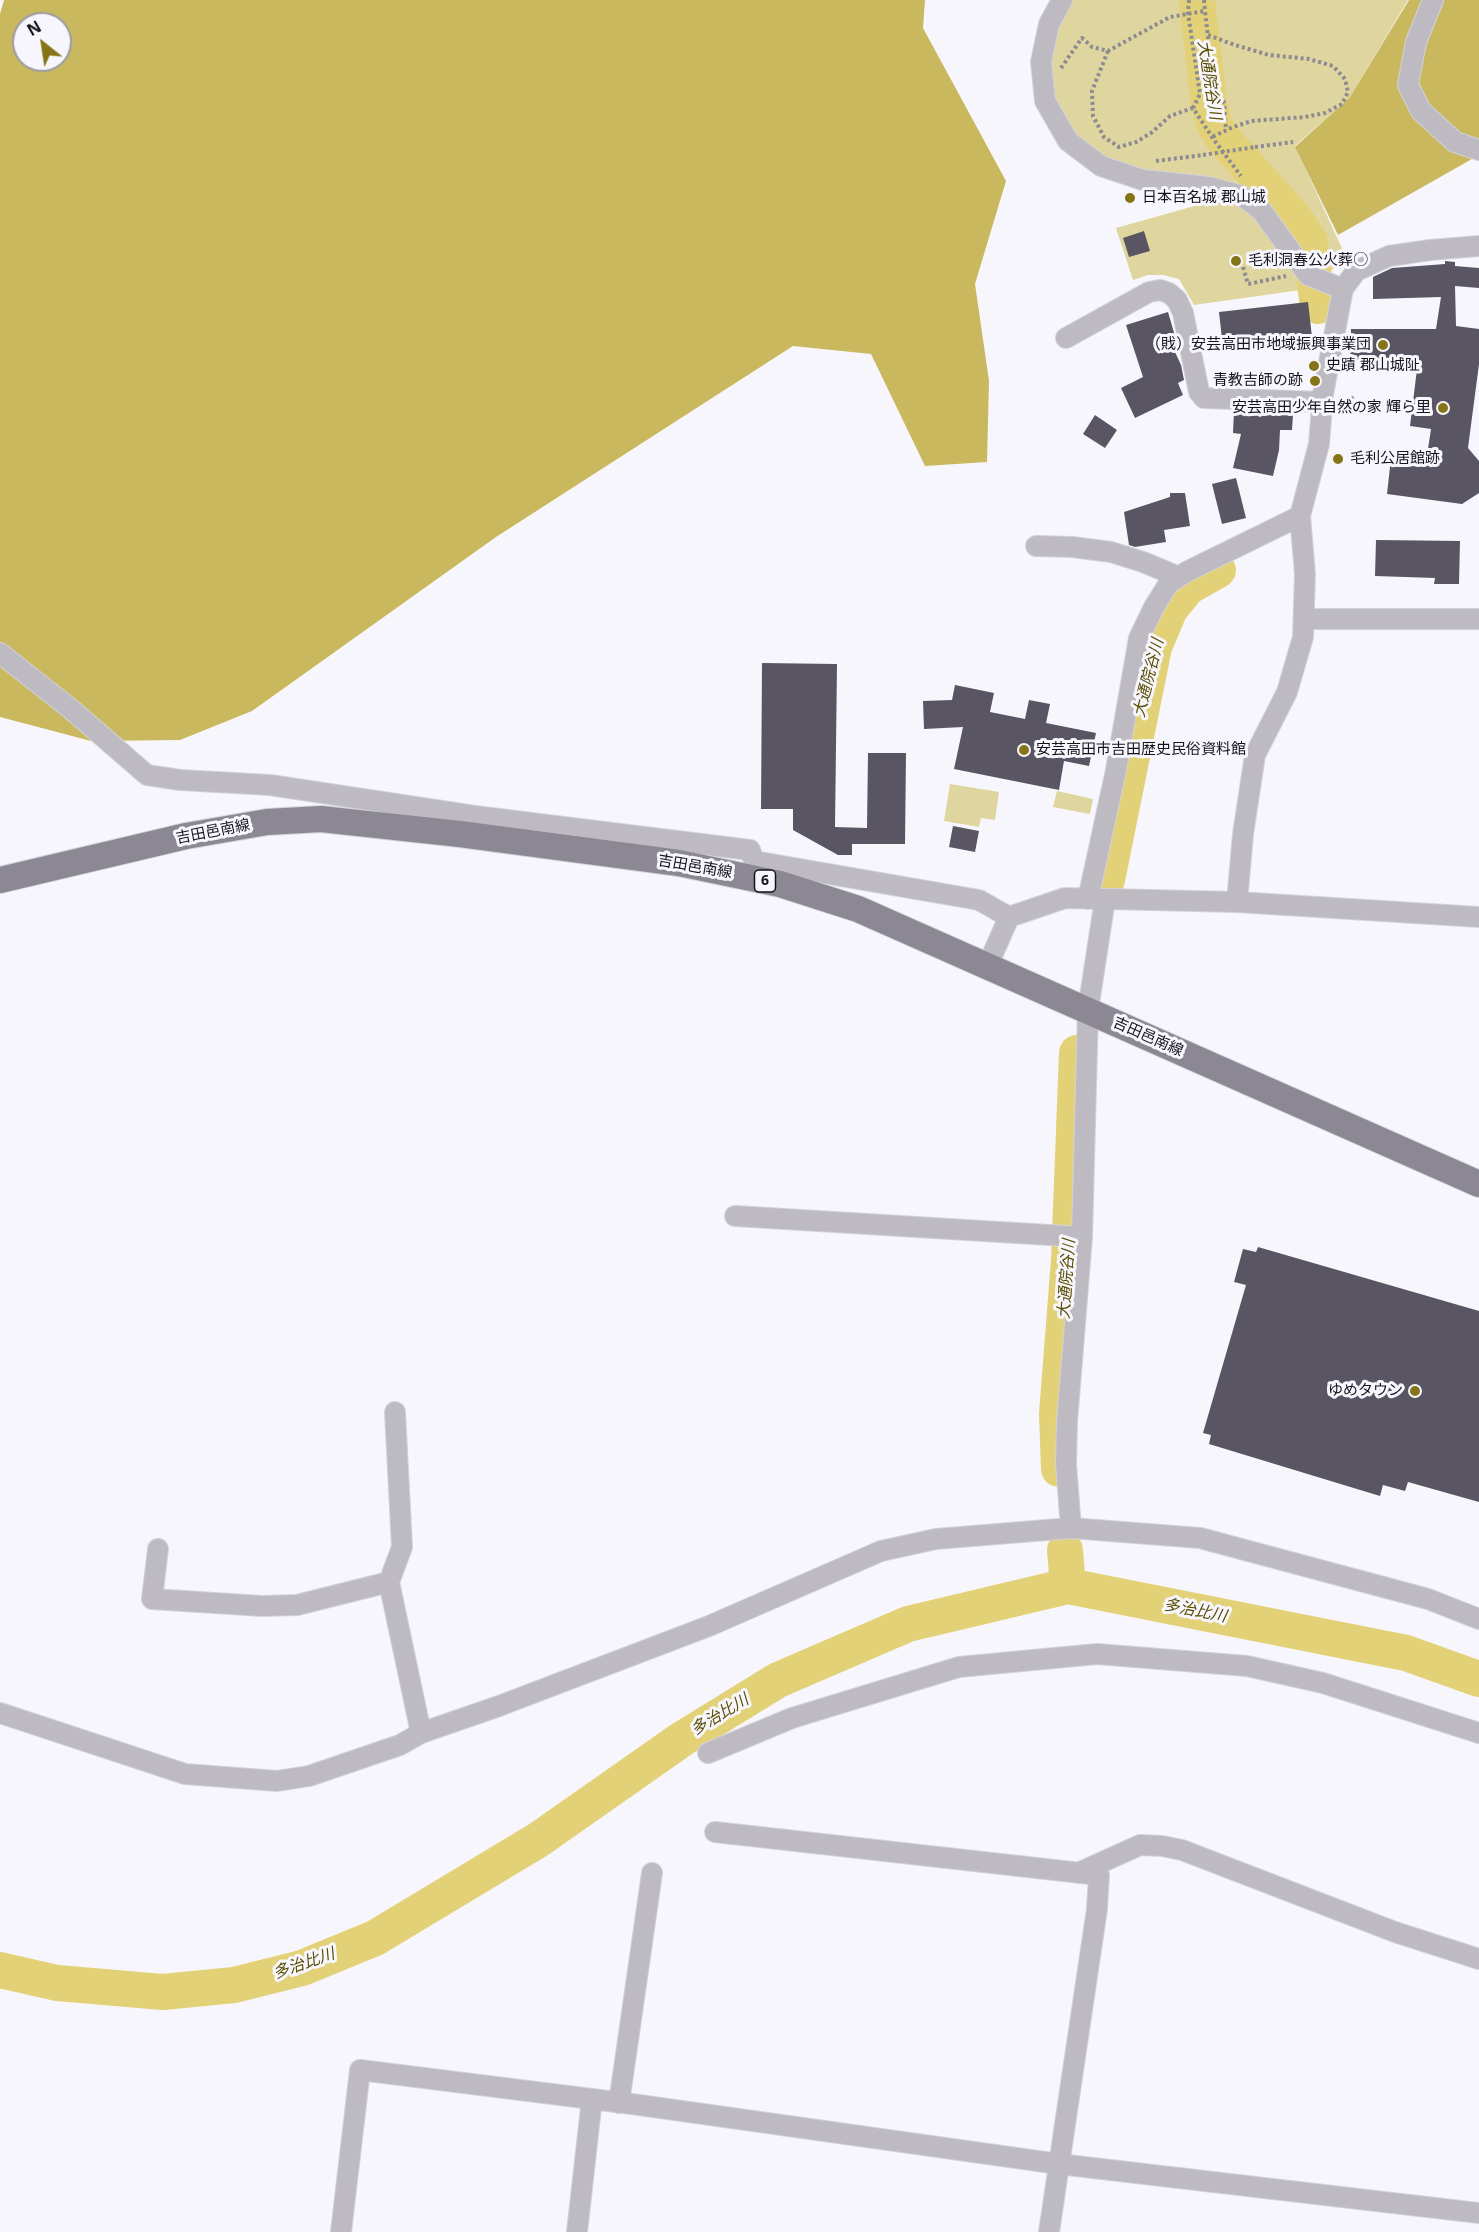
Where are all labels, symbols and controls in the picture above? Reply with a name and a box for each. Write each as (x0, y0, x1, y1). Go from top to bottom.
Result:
north arrow (12, 12, 72, 72)
text: N (23, 15, 45, 41)
water label: 大通院谷川 (1193, 39, 1225, 121)
place label: 日本百名城 郡山城 (1142, 189, 1266, 207)
marker: 日本百名城 郡山城 (1123, 191, 1137, 205)
place label: 毛利洞春公火葬○ (1248, 252, 1368, 270)
marker: 毛利洞春公火葬○ (1229, 254, 1243, 268)
place label: （戝）安芸高田市地域振興事業団 (1146, 336, 1371, 354)
marker: （戝）安芸高田市地域振興事業団 (1376, 338, 1390, 352)
place label: 史蹟 郡山城阯 (1326, 357, 1420, 375)
marker: 史蹟 郡山城阯 (1307, 359, 1321, 373)
place label: 青教吉師の跡 (1213, 372, 1303, 390)
marker: 青教吉師の跡 (1308, 374, 1322, 388)
place label: 安芸高田少年自然の家 輝ら里 (1232, 399, 1431, 417)
marker: 安芸高田少年自然の家 輝ら里 (1436, 401, 1450, 415)
place label: 毛利公居館跡 (1350, 450, 1440, 468)
marker: 毛利公居館跡 (1331, 452, 1345, 466)
water label: 大通院谷川 (1130, 637, 1168, 719)
place label: 安芸高田市吉田歴史民俗資料館 (1036, 741, 1246, 759)
marker: 安芸高田市吉田歴史民俗資料館 (1017, 743, 1031, 757)
street label: 吉田邑南線 (174, 816, 252, 848)
street label: 吉田邑南線 (657, 852, 733, 882)
road number: 6 (754, 870, 776, 892)
street label: 吉田邑南線 (1110, 1014, 1186, 1060)
water label: 大通院谷川 (1055, 1238, 1079, 1320)
place label: ゆめタウン (1328, 1382, 1403, 1400)
marker: ゆめタウン (1408, 1384, 1422, 1398)
water label: 多治比川 (1162, 1595, 1228, 1627)
water label: 多治比川 (688, 1690, 752, 1740)
water label: 多治比川 (271, 1945, 337, 1983)

